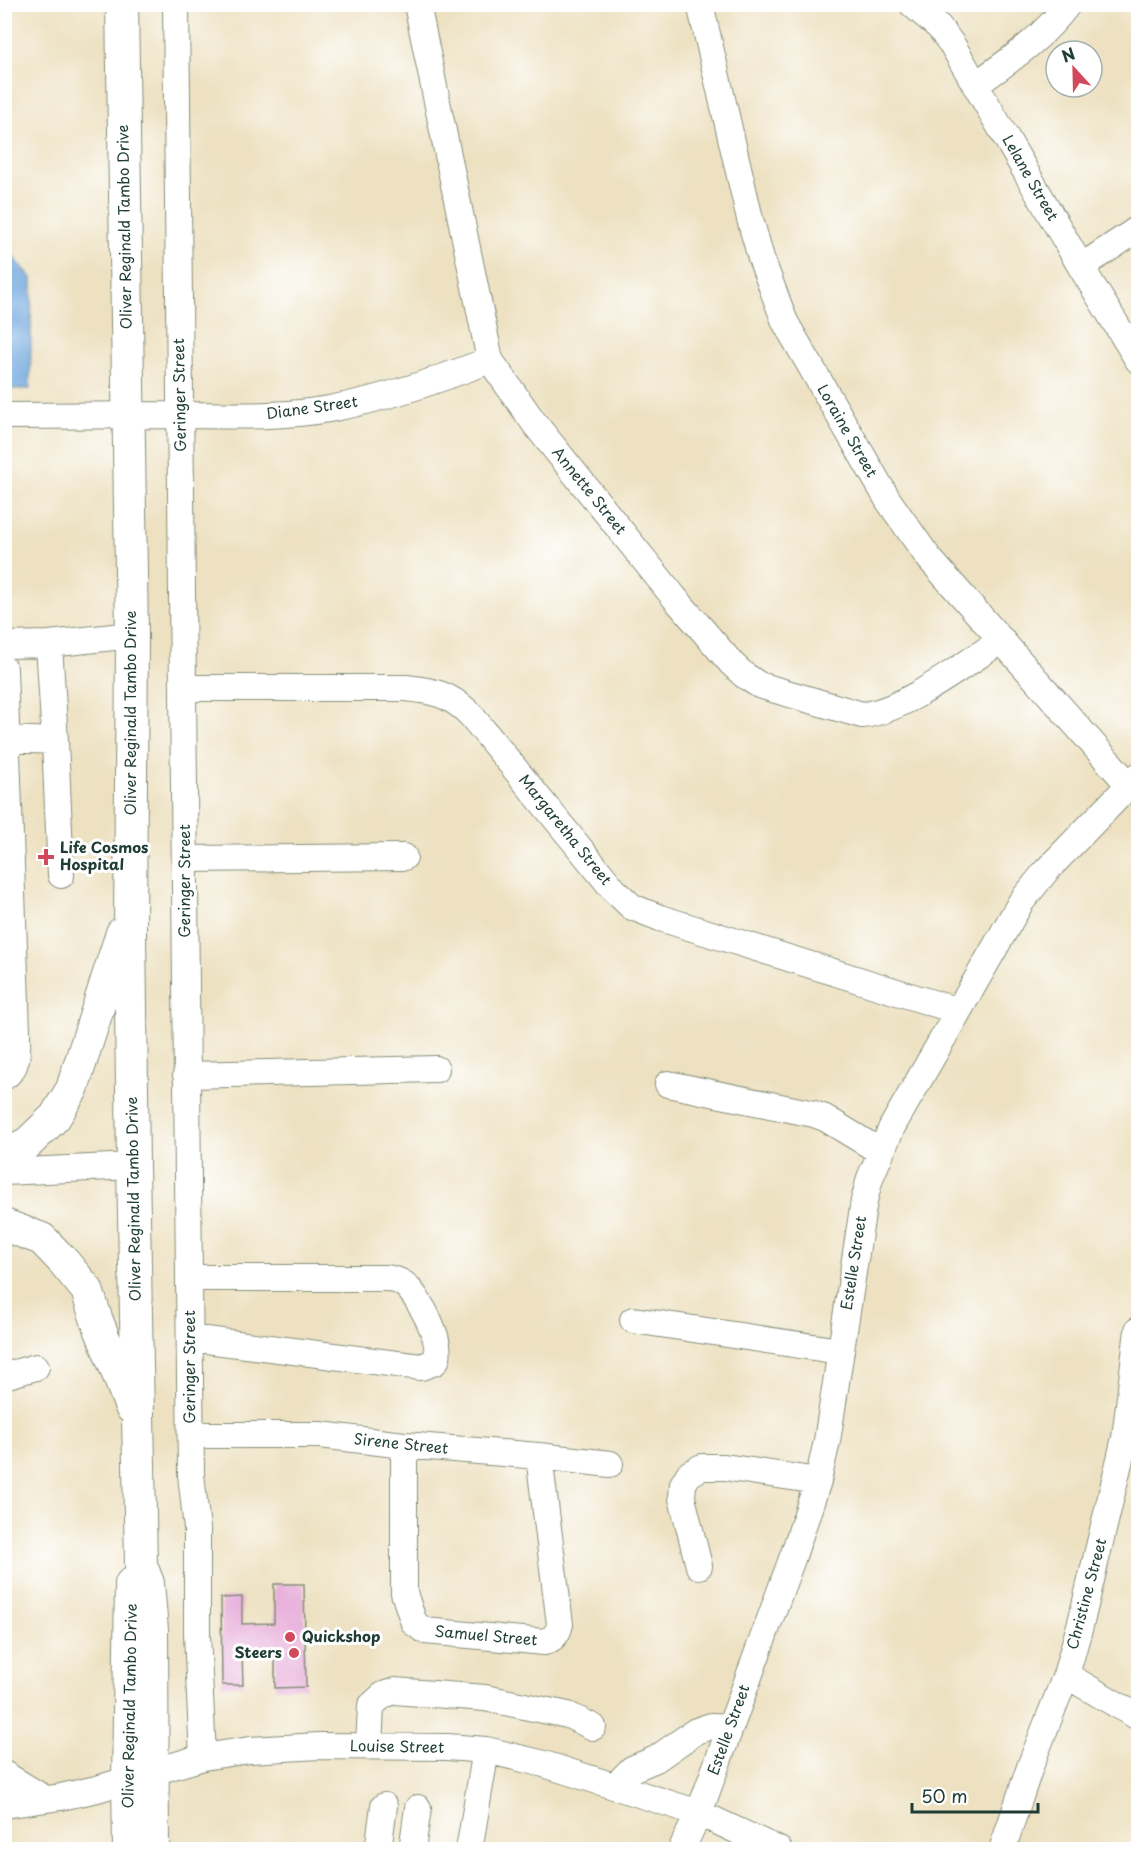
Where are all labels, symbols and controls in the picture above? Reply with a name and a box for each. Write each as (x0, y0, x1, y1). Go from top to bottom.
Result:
north arrow (1044, 39, 1104, 99)
text: N (1058, 41, 1078, 68)
street label: Oliver Reginald Tambo Drive (110, 124, 137, 330)
street label: Lelane Street (997, 130, 1065, 225)
street label: Geringer Street (166, 338, 191, 452)
street label: Loraine Street (812, 380, 884, 481)
street label: Diane Street (265, 389, 359, 424)
street label: Annette Street (547, 441, 633, 539)
street label: Oliver Reginald Tambo Drive (118, 611, 141, 815)
street label: Margaretha Street (514, 769, 618, 890)
street label: Geringer Street (172, 824, 195, 938)
place label: Life Cosmos Hospital (60, 835, 148, 875)
marker: Life Cosmos Hospital (37, 848, 55, 866)
street label: Oliver Reginald Tambo Drive (119, 1096, 146, 1302)
street label: Estelle Street (834, 1214, 871, 1312)
street label: Geringer Street (177, 1310, 200, 1424)
street label: Sirene Street (353, 1426, 450, 1459)
street label: Christine Street (1060, 1535, 1111, 1652)
street label: Oliver Reginald Tambo Drive (115, 1603, 142, 1809)
street label: Samuel Street (434, 1619, 538, 1650)
place label: Quickshop (302, 1624, 380, 1647)
marker: Quickshop (283, 1630, 297, 1644)
place label: Steers (234, 1640, 282, 1663)
marker: Steers (287, 1646, 301, 1660)
street label: Estelle Street (701, 1681, 755, 1778)
street label: Louise Street (350, 1733, 444, 1758)
scale bar (912, 1776, 1038, 1814)
text: 50 m (921, 1782, 968, 1809)

